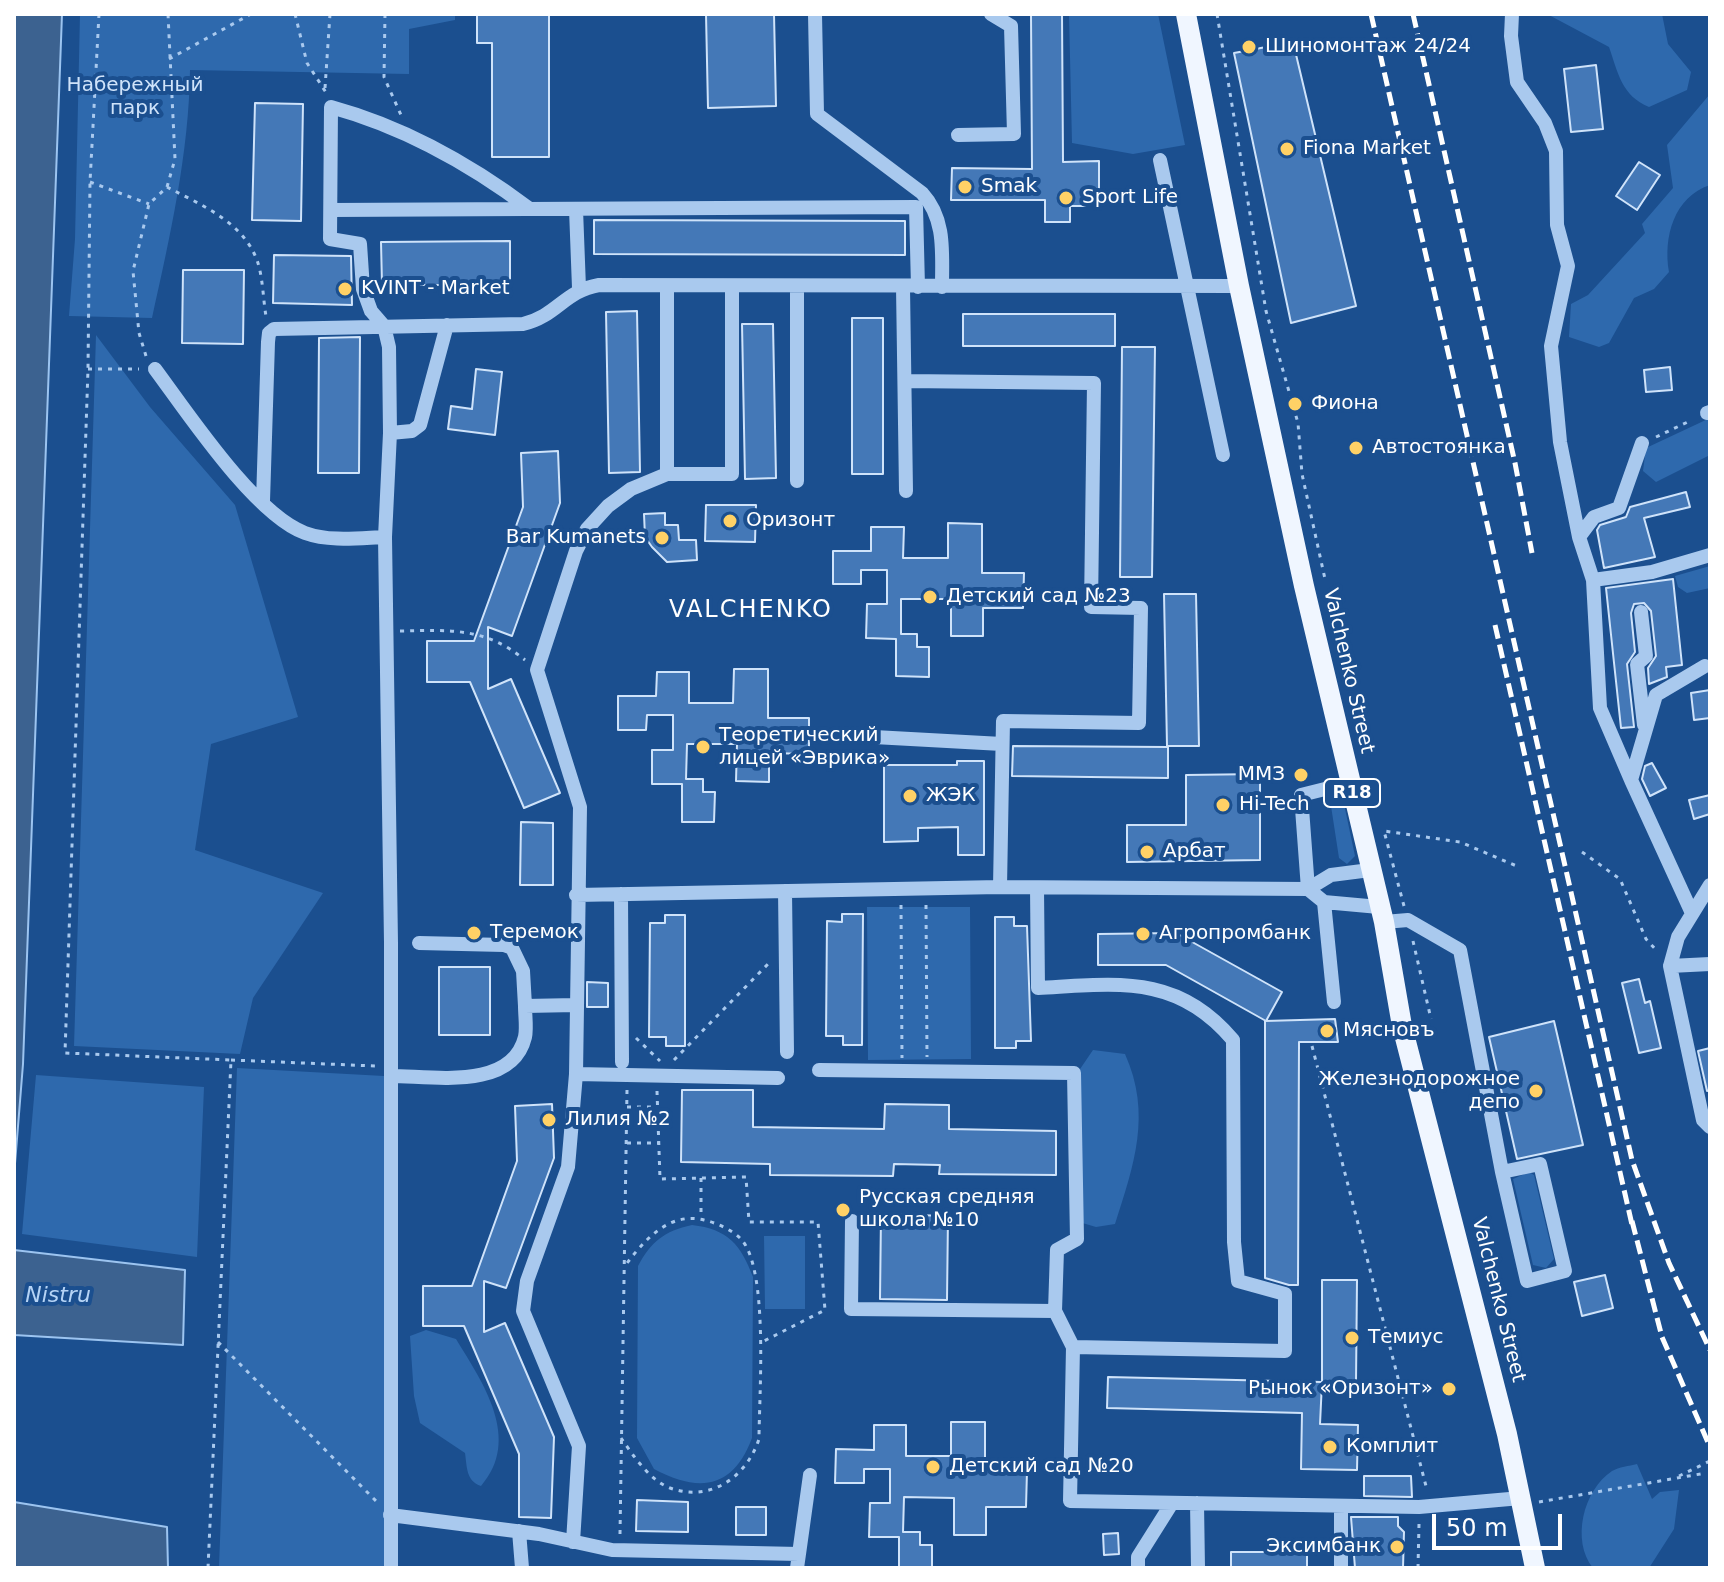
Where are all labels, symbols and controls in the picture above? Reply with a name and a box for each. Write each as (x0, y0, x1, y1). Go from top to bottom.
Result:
place label: Шиномонтаж 24/24 (1265, 35, 1471, 59)
marker: Шиномонтаж 24/24 (1240, 38, 1258, 56)
park label: Набережный парк (67, 74, 203, 121)
place label: Fiona Market (1303, 137, 1431, 161)
marker: Fiona Market (1278, 140, 1296, 158)
place label: Smak (981, 175, 1037, 199)
marker: Smak (956, 178, 974, 196)
place label: Sport Life (1082, 186, 1178, 210)
marker: Sport Life (1057, 189, 1075, 207)
place label: KVINT - Market (361, 277, 510, 301)
marker: KVINT - Market (336, 280, 354, 298)
place label: Фиона (1311, 392, 1379, 416)
marker: Фиона (1286, 395, 1304, 413)
place label: Автостоянка (1372, 436, 1506, 460)
marker: Автостоянка (1347, 439, 1365, 457)
place label: Оризонт (746, 509, 835, 533)
marker: Оризонт (721, 512, 739, 530)
place label: Bar Kumanets (506, 526, 646, 550)
marker: Bar Kumanets (653, 529, 671, 547)
place label: Детский сад №23 (946, 585, 1131, 609)
street label: Valchenko Street (1317, 586, 1379, 756)
marker: Детский сад №23 (921, 588, 939, 606)
district label: VALCHENKO (669, 597, 833, 625)
place label: Теоретический лицей «Эврика» (719, 724, 890, 771)
marker: Теоретический лицей «Эврика» (694, 738, 712, 756)
place label: ММЗ (1238, 763, 1285, 787)
marker: ММЗ (1292, 766, 1310, 784)
road number: R18 (1324, 779, 1380, 807)
place label: ЖЭК (926, 784, 976, 808)
marker: ЖЭК (901, 787, 919, 805)
place label: Hi-Tech (1239, 793, 1310, 817)
marker: Hi-Tech (1214, 796, 1232, 814)
place label: Арбат (1163, 840, 1226, 864)
marker: Арбат (1138, 843, 1156, 861)
place label: Теремок (490, 921, 579, 945)
place label: Агропромбанк (1159, 922, 1311, 946)
marker: Теремок (465, 924, 483, 942)
marker: Агропромбанк (1134, 925, 1152, 943)
place label: Мясновъ (1343, 1019, 1435, 1043)
marker: Мясновъ (1318, 1022, 1336, 1040)
place label: Железнодорожное депо (1318, 1068, 1520, 1115)
marker: Железнодорожное депо (1527, 1082, 1545, 1100)
place label: Лилия №2 (565, 1108, 671, 1132)
marker: Лилия №2 (540, 1111, 558, 1129)
place label: Русская средняя школа №10 (859, 1186, 1035, 1233)
marker: Русская средняя школа №10 (834, 1201, 852, 1219)
street label: Valchenko Street (1466, 1215, 1530, 1385)
water label: Nistru (25, 1283, 91, 1309)
place label: Темиус (1368, 1326, 1443, 1350)
marker: Темиус (1343, 1329, 1361, 1347)
place label: Рынок «Оризонт» (1248, 1377, 1433, 1401)
marker: Рынок «Оризонт» (1440, 1380, 1458, 1398)
place label: Комплит (1346, 1435, 1438, 1459)
marker: Комплит (1321, 1438, 1339, 1456)
place label: Детский сад №20 (949, 1455, 1134, 1479)
marker: Детский сад №20 (924, 1458, 942, 1476)
scale bar (1436, 1498, 1566, 1548)
text: 50 m (1446, 1514, 1508, 1542)
place label: Эксимбанк (1266, 1535, 1381, 1559)
marker: Эксимбанк (1388, 1538, 1406, 1556)

